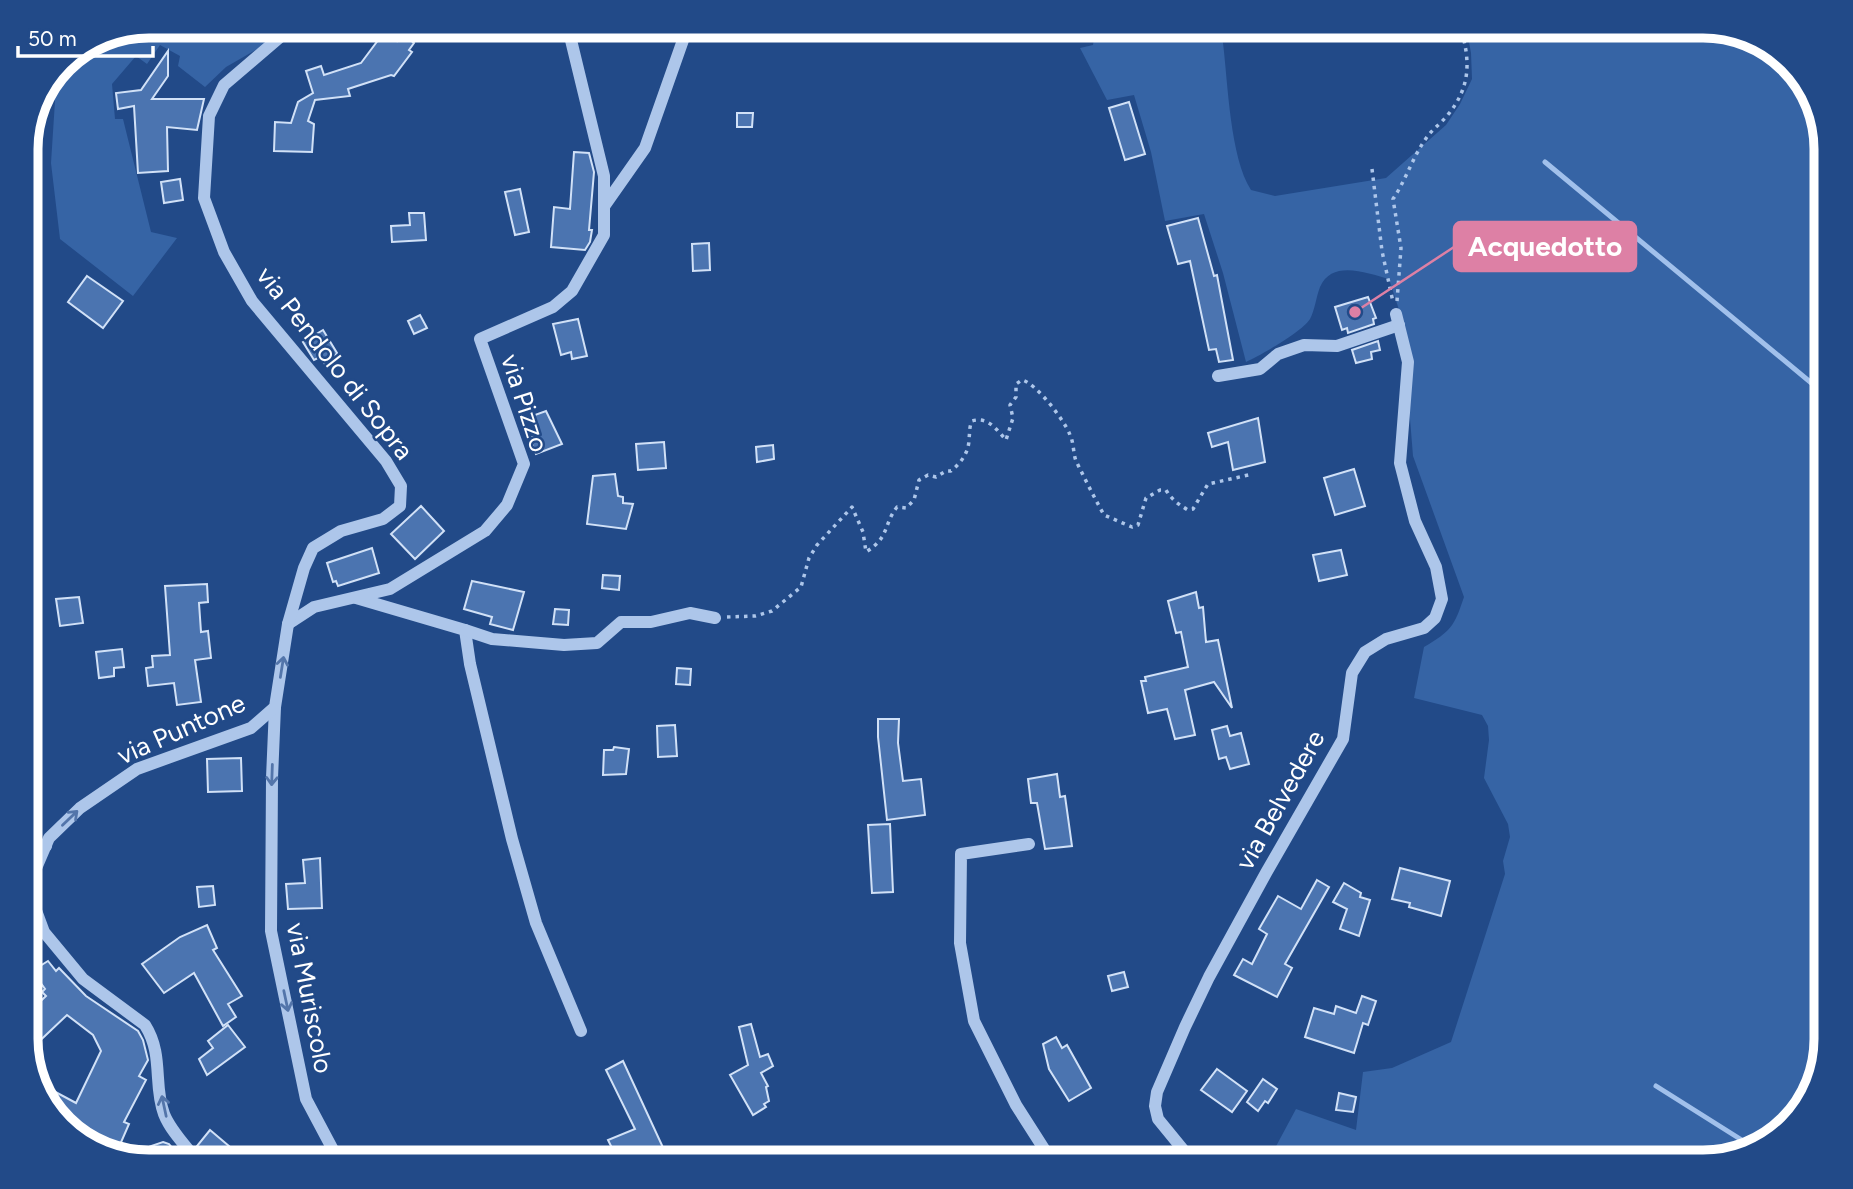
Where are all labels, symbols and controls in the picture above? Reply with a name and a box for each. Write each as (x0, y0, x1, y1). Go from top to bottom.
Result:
scale bar (18, 14, 152, 58)
text: 50 m (28, 26, 77, 51)
callout: Acquedotto (1454, 222, 1636, 271)
text: Acquedotto (1468, 229, 1622, 263)
street label: via Pendolo di Sopra (250, 260, 420, 466)
street label: via Pizzo (494, 350, 556, 456)
one-way arrow (275, 656, 288, 679)
street label: via Puntone (112, 687, 250, 771)
street label: via Belvedere (1228, 725, 1332, 875)
one-way arrow (266, 763, 279, 786)
one-way arrow (61, 810, 78, 827)
street label: via Muriscolo (280, 920, 340, 1076)
one-way arrow (279, 989, 293, 1012)
one-way arrow (156, 1095, 169, 1117)

